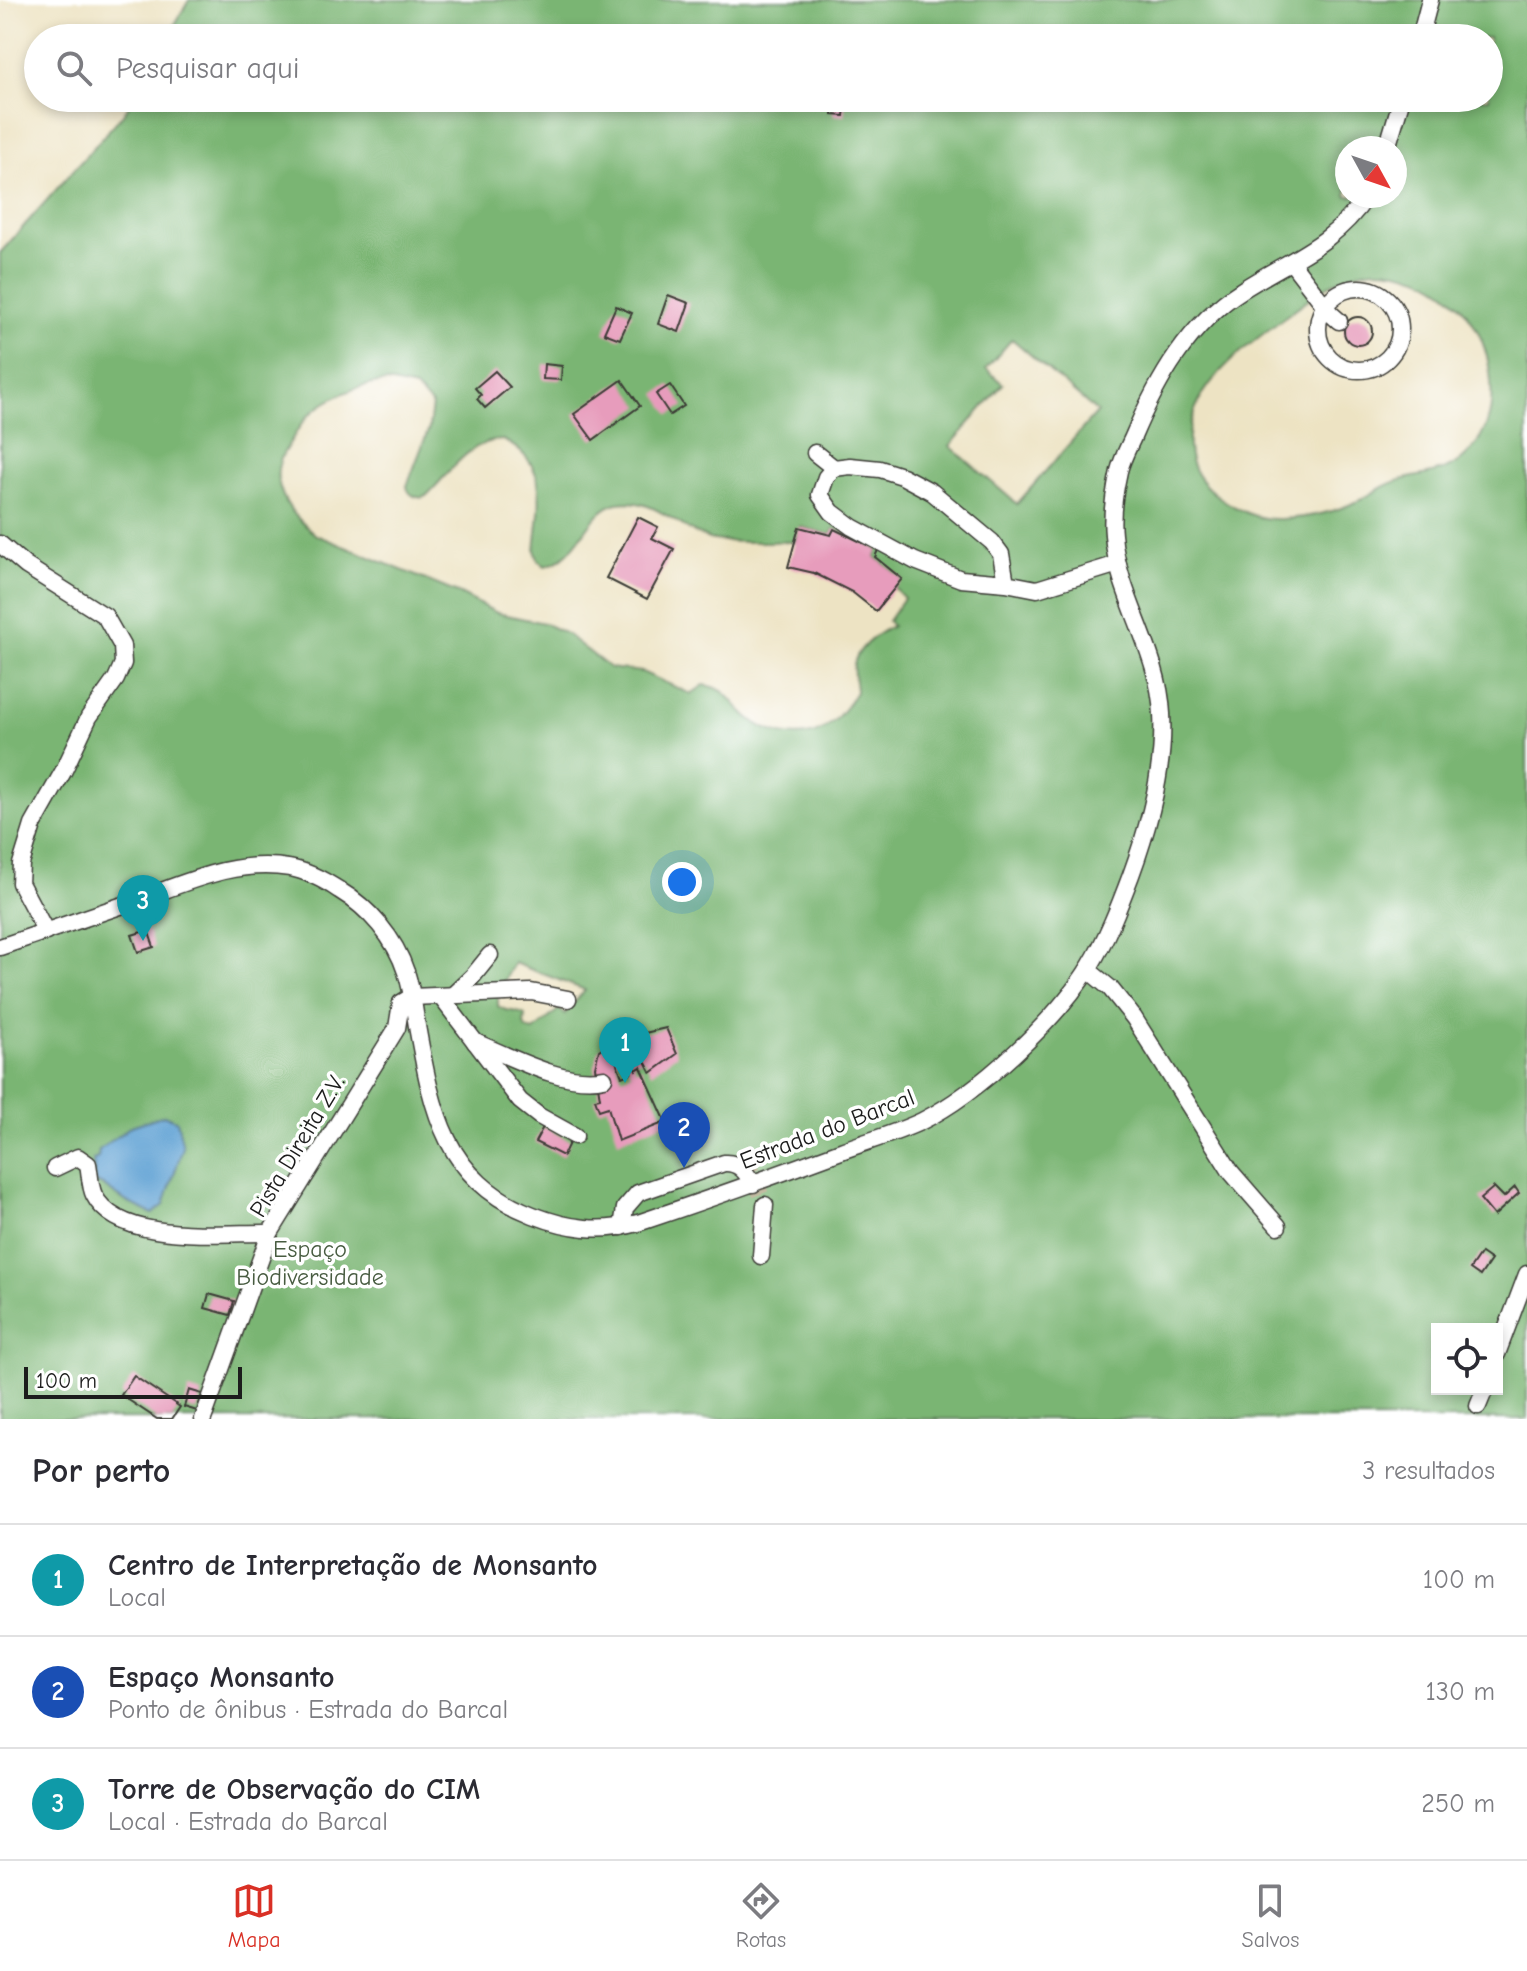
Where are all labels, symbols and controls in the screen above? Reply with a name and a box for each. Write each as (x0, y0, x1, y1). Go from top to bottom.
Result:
search box (24, 24, 1503, 112)
icon: search (52, 46, 96, 90)
text: Pesquisar aqui (116, 51, 299, 86)
north arrow (1335, 136, 1407, 208)
your location (662, 862, 702, 902)
pin: 3 (117, 875, 169, 941)
pin: 1 (599, 1017, 651, 1083)
street label: Pista Direita Z.V. (244, 1070, 350, 1222)
street label: Estrada do Barcal (736, 1083, 918, 1175)
pin: 2 (658, 1102, 710, 1168)
park label: Espaço Biodiversidade (236, 1235, 384, 1291)
map controls (1431, 1323, 1503, 1395)
button: locate (1431, 1323, 1503, 1395)
scale bar (24, 1363, 242, 1399)
text: 100 m (36, 1368, 97, 1394)
text: Por perto (32, 1451, 170, 1491)
text: 3 resultados (1362, 1456, 1495, 1486)
text: Centro de Interpretação de Monsanto (108, 1548, 598, 1583)
text: 1 (53, 1565, 63, 1595)
text: 100 m (1423, 1565, 1495, 1595)
text: Local (108, 1583, 166, 1613)
text: Espaço Monsanto (108, 1660, 335, 1695)
text: 2 (52, 1677, 64, 1707)
text: 130 m (1426, 1677, 1495, 1707)
text: Ponto de ônibus · Estrada do Barcal (108, 1695, 508, 1725)
text: Torre de Observação do CIM (108, 1772, 480, 1807)
text: 3 (52, 1789, 64, 1819)
text: 250 m (1421, 1789, 1495, 1819)
text: Local · Estrada do Barcal (108, 1807, 388, 1837)
tab: Mapa (228, 1879, 280, 1953)
tab: Rotas (736, 1879, 786, 1953)
tab: Salvos (1242, 1879, 1299, 1953)

